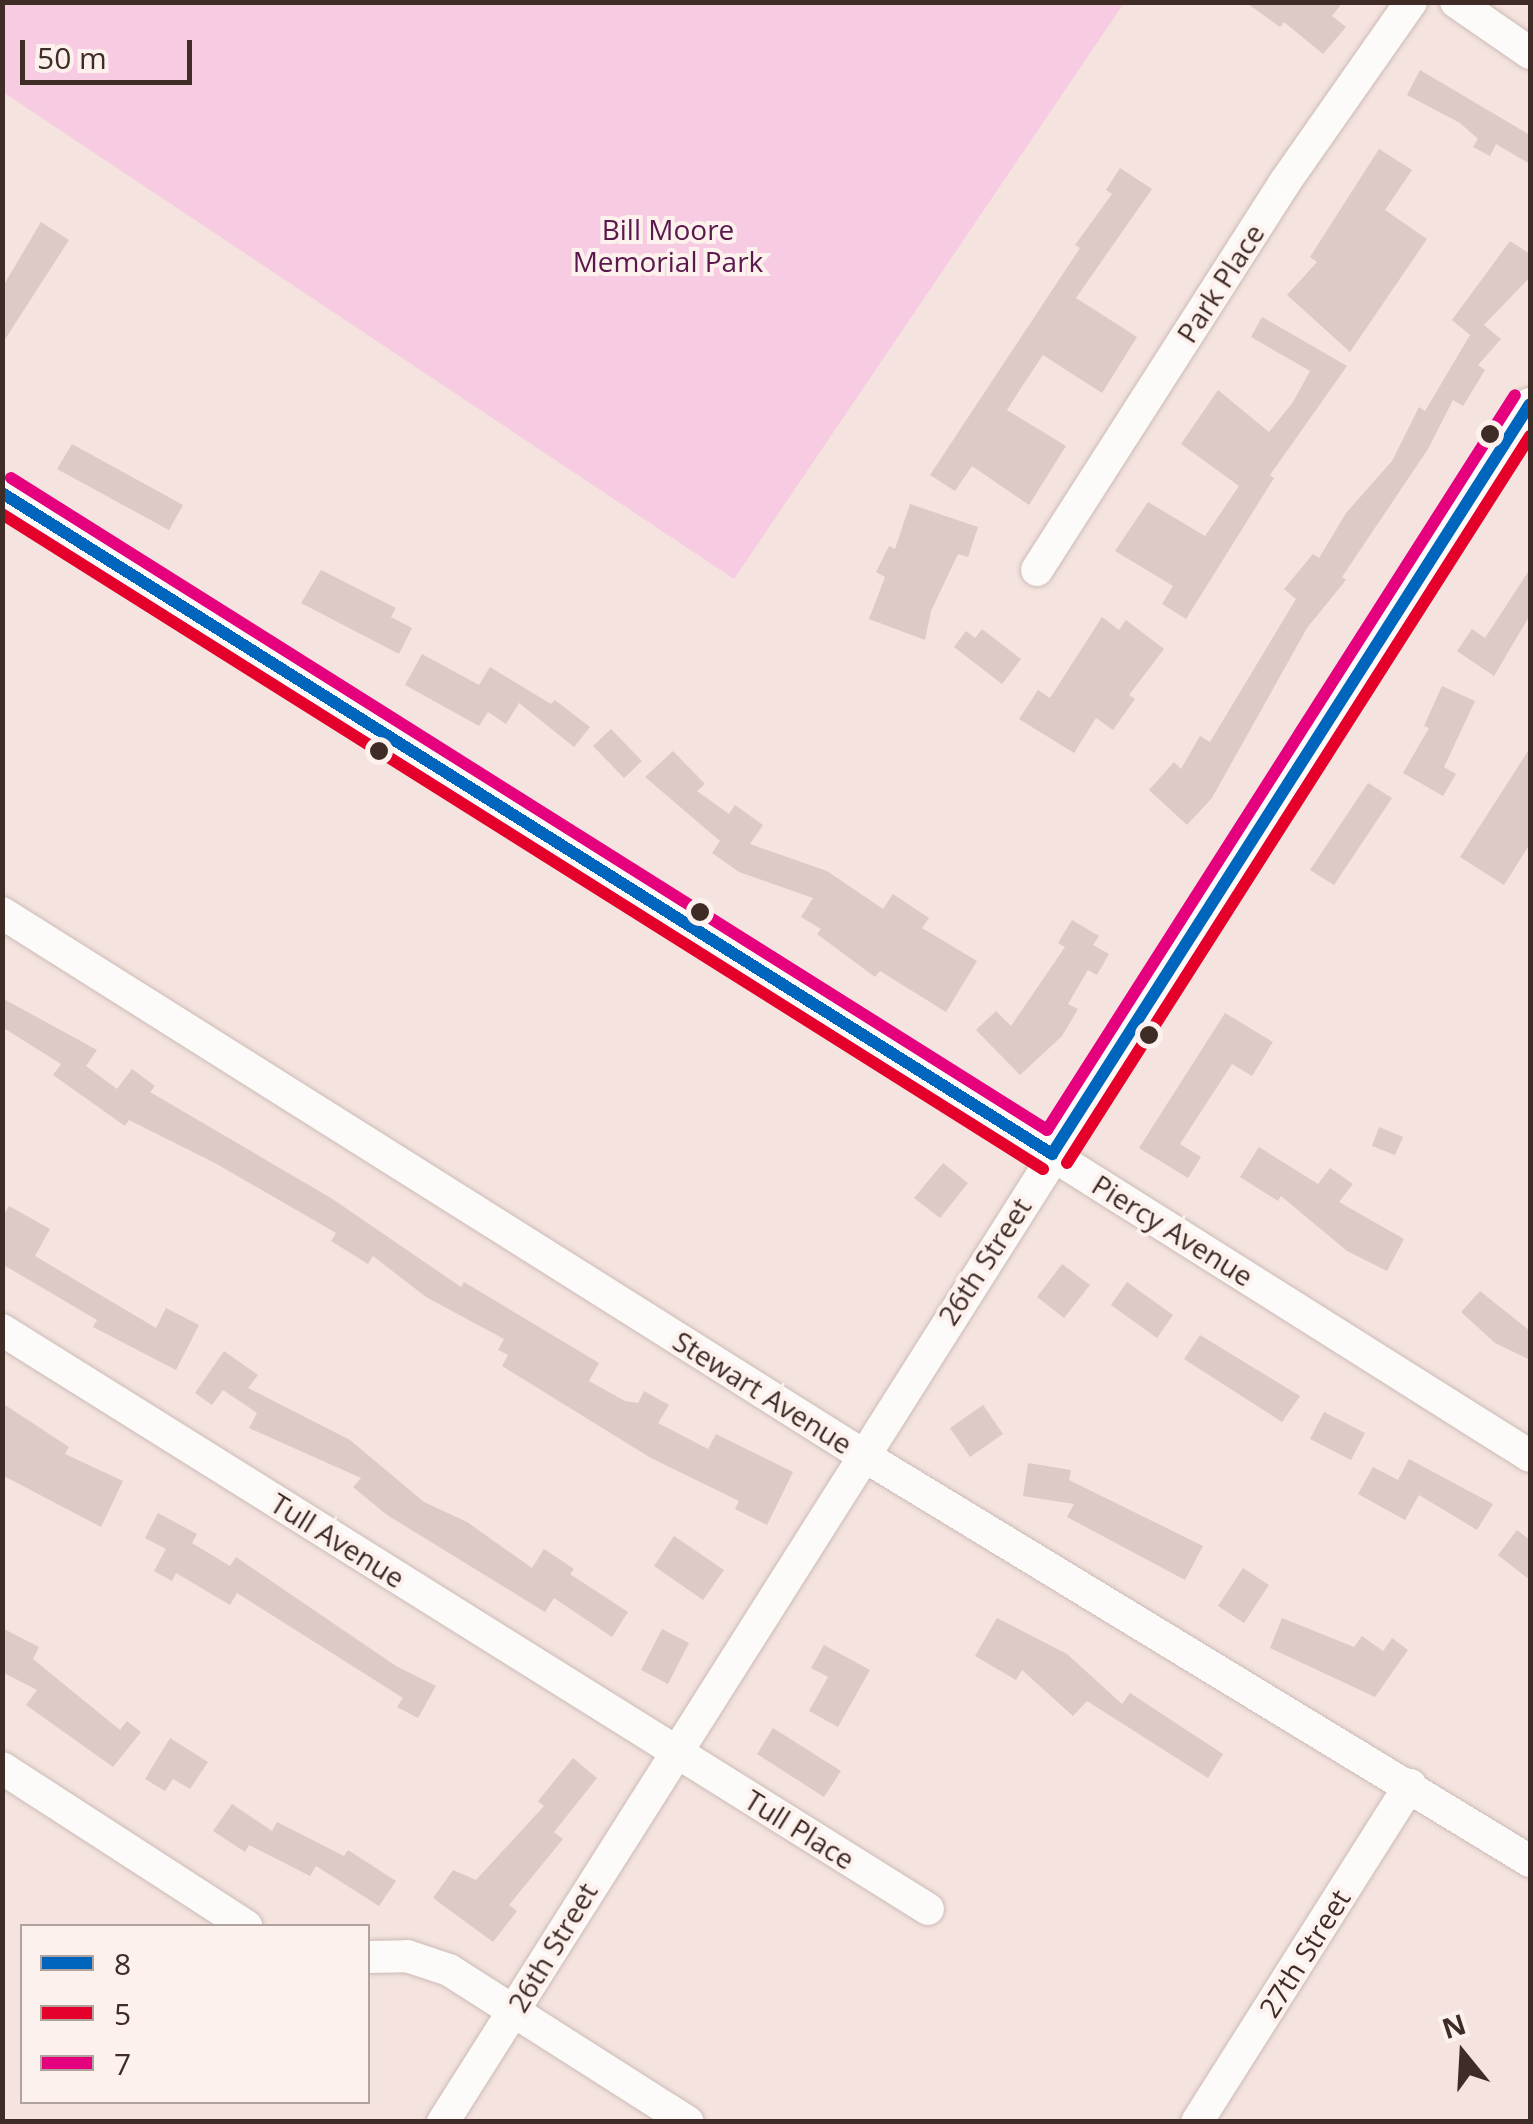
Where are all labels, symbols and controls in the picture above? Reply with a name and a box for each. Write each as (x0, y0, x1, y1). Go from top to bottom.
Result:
scale bar (25, 20, 198, 82)
text: 50 m (37, 37, 107, 78)
park label: Bill Moore Memorial Park (573, 212, 763, 278)
street label: Park Place (1169, 217, 1271, 349)
unlabelled marker (1480, 424, 1500, 444)
unlabelled marker (369, 741, 389, 761)
unlabelled marker (690, 902, 710, 922)
unlabelled marker (1139, 1025, 1159, 1045)
street label: Piercy Avenue (1086, 1167, 1260, 1293)
street label: 26th Street (931, 1191, 1037, 1331)
street label: Stewart Avenue (667, 1324, 859, 1460)
street label: Tull Avenue (265, 1486, 411, 1594)
street label: Tull Place (739, 1782, 861, 1876)
street label: 26th Street (500, 1876, 604, 2018)
street label: 27th Street (1251, 1883, 1357, 2023)
legend (20, 1924, 370, 2104)
text: 8 (114, 1943, 131, 1984)
text: 5 (114, 1993, 131, 2034)
north arrow (1413, 2004, 1513, 2104)
text: N (1437, 2004, 1470, 2047)
text: 7 (114, 2043, 131, 2084)

